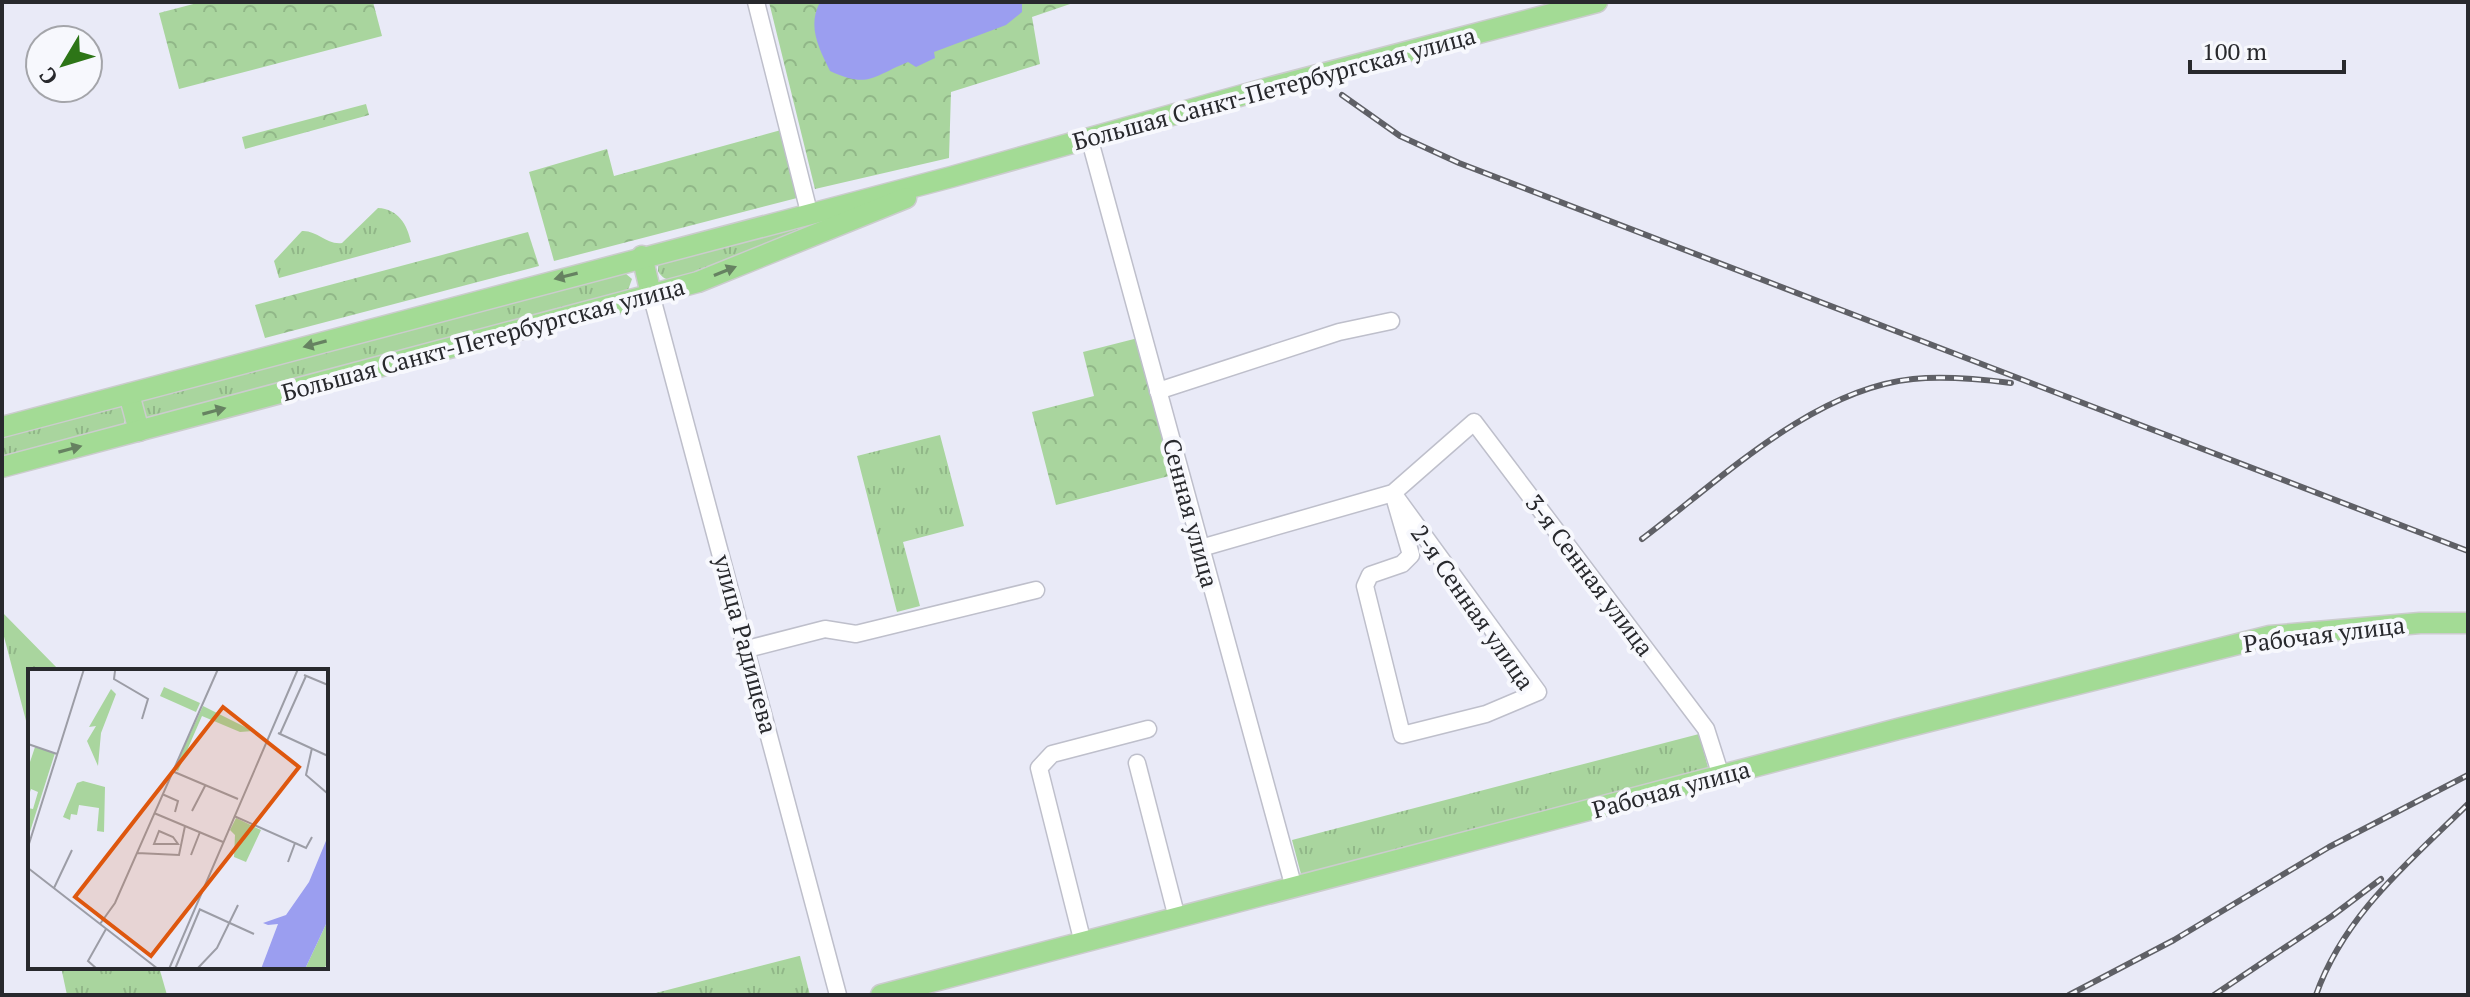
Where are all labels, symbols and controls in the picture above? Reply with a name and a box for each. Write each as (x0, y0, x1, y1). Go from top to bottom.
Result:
street label: Большая Санкт-Петербургская улица (1069, 19, 1479, 157)
north arrow (24, 24, 104, 104)
scale bar (2190, 24, 2344, 74)
text: 100 m (2202, 35, 2267, 67)
text: С (32, 62, 64, 91)
one-way arrow (713, 264, 737, 277)
street label: Большая Санкт-Петербургская улица (278, 270, 688, 408)
one-way arrow (553, 270, 578, 282)
one-way arrow (302, 338, 327, 350)
one-way arrow (203, 404, 227, 417)
street label: Сенная улица (1156, 435, 1226, 591)
one-way arrow (58, 442, 83, 454)
street label: 3-я Сенная улица (1519, 488, 1661, 662)
street label: 2-я Сенная улица (1404, 518, 1542, 696)
street label: улица Радищева (706, 550, 785, 737)
street label: Рабочая улица (2241, 608, 2407, 660)
inset map (28, 669, 328, 969)
street label: Рабочая улица (1588, 753, 1754, 825)

